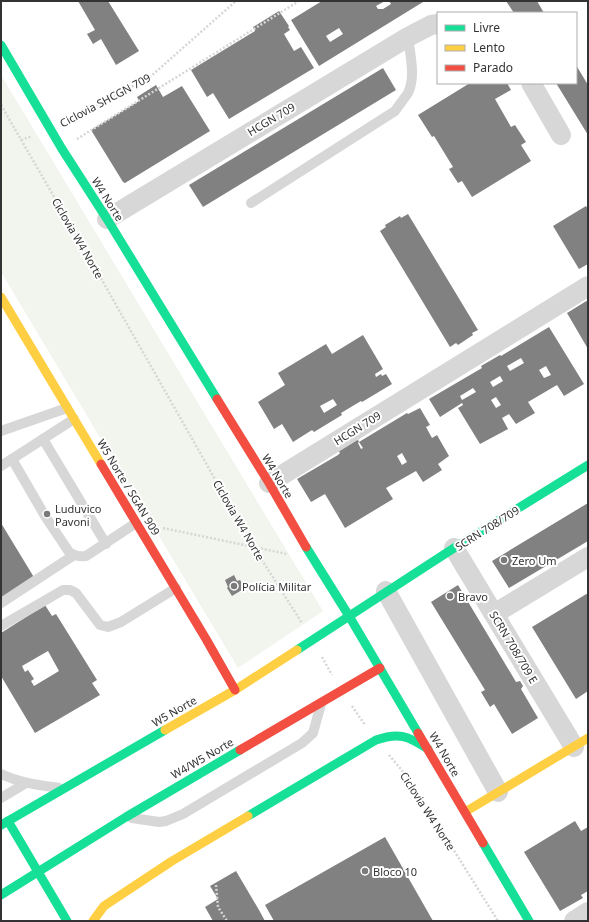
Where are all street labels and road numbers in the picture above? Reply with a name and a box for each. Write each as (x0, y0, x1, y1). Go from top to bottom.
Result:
street label: Ciclovia SHCGN 709 (57, 70, 153, 130)
street label: HCGN 709 (244, 99, 298, 139)
street label: W4 Norte (89, 174, 127, 224)
street label: Ciclovia W4 Norte (49, 195, 107, 281)
street label: HCGN 709 (331, 408, 383, 448)
street label: W5 Norte / SGAN 909 (94, 436, 164, 538)
street label: W4 Norte (259, 451, 297, 501)
street label: Ciclovia W4 Norte (210, 477, 268, 563)
street label: SCRN 708/709 (452, 502, 522, 554)
street label: SCRN 708/709 E (486, 608, 542, 686)
street label: W5 Norte (149, 692, 199, 730)
street label: W4 Norte (426, 729, 464, 779)
street label: W4/W5 Norte (168, 734, 236, 782)
street label: Ciclovia W4 Norte (397, 769, 459, 853)

